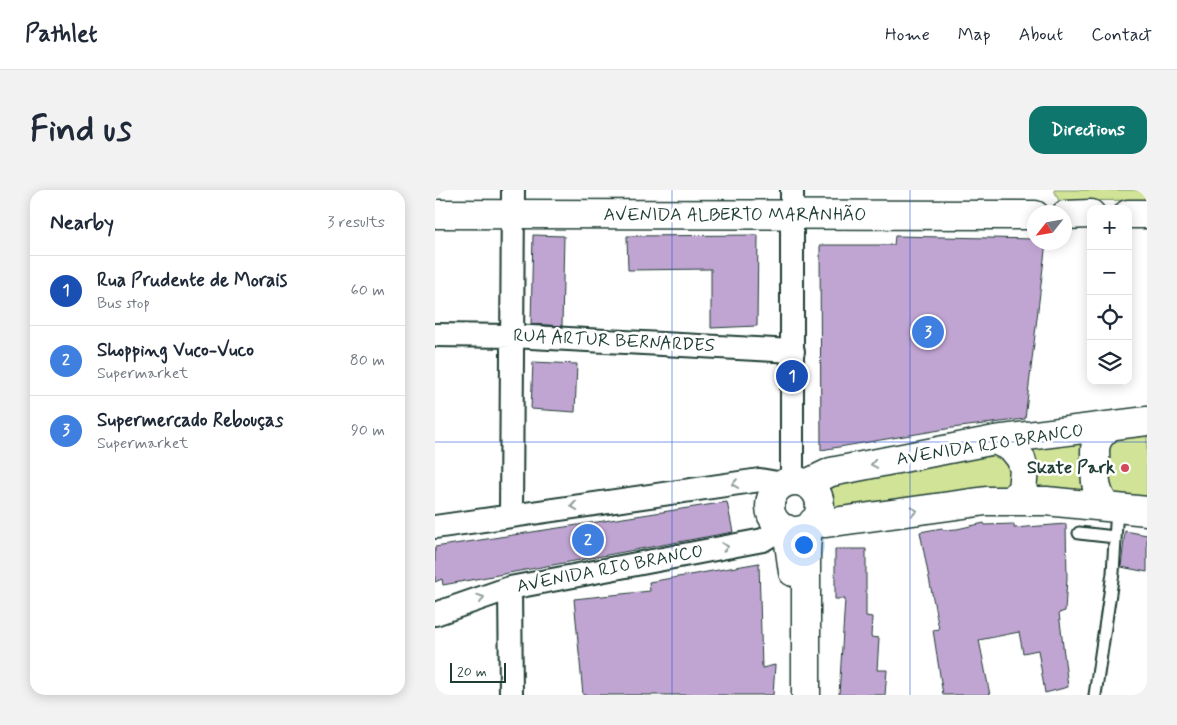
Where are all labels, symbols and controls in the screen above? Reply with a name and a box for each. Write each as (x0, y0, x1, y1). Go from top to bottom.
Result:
text: Pathlet (25, 19, 97, 50)
text: Home (885, 23, 930, 47)
text: Map (958, 23, 991, 47)
text: About (1019, 23, 1063, 47)
text: Contact (1091, 23, 1152, 47)
button: Directions (1029, 106, 1147, 154)
text: Find us (30, 107, 132, 153)
street label: AVENIDA ALBERTO MARANHÃO (603, 203, 867, 227)
north arrow (1027, 205, 1072, 250)
map controls (1087, 205, 1132, 385)
button: + (1087, 205, 1132, 250)
text: Nearby (50, 209, 114, 237)
text: 3 results (327, 212, 385, 233)
button: − (1087, 250, 1132, 295)
text: Rua Prudente de Morais (97, 268, 287, 293)
text: 1 (62, 280, 70, 301)
text: 60 m (351, 280, 385, 301)
text: Bus stop (97, 293, 150, 314)
button: locate (1087, 295, 1132, 340)
pin: 3 (912, 313, 944, 351)
street label: RUA ARTUR BERNARDES (513, 324, 715, 358)
text: Shopping Vuco-Vuco (97, 338, 254, 363)
button: layers (1087, 340, 1132, 385)
text: 2 (62, 350, 70, 371)
text: 80 m (350, 350, 385, 371)
pin: 1 (776, 357, 808, 395)
text: Supermarket (97, 363, 188, 384)
text: Supermercado Rebouças (97, 408, 283, 433)
street label: AVENIDA RIO BRANCO (895, 418, 1085, 472)
text: 3 (62, 420, 70, 441)
text: 90 m (351, 420, 385, 441)
text: Supermarket (97, 433, 188, 454)
place label: Skate Park (1027, 456, 1115, 480)
one-way arrow (870, 458, 879, 469)
marker: Skate Park (1119, 462, 1131, 474)
one-way arrow (731, 478, 739, 489)
one-way arrow (570, 501, 578, 511)
one-way arrow (910, 506, 918, 517)
pin: 2 (572, 521, 604, 559)
your location (791, 532, 817, 558)
street label: AVENIDA RIO BRANCO (515, 539, 705, 599)
one-way arrow (721, 543, 730, 553)
one-way arrow (476, 594, 485, 604)
scale bar (450, 660, 506, 683)
text: 20 m (457, 663, 487, 681)

